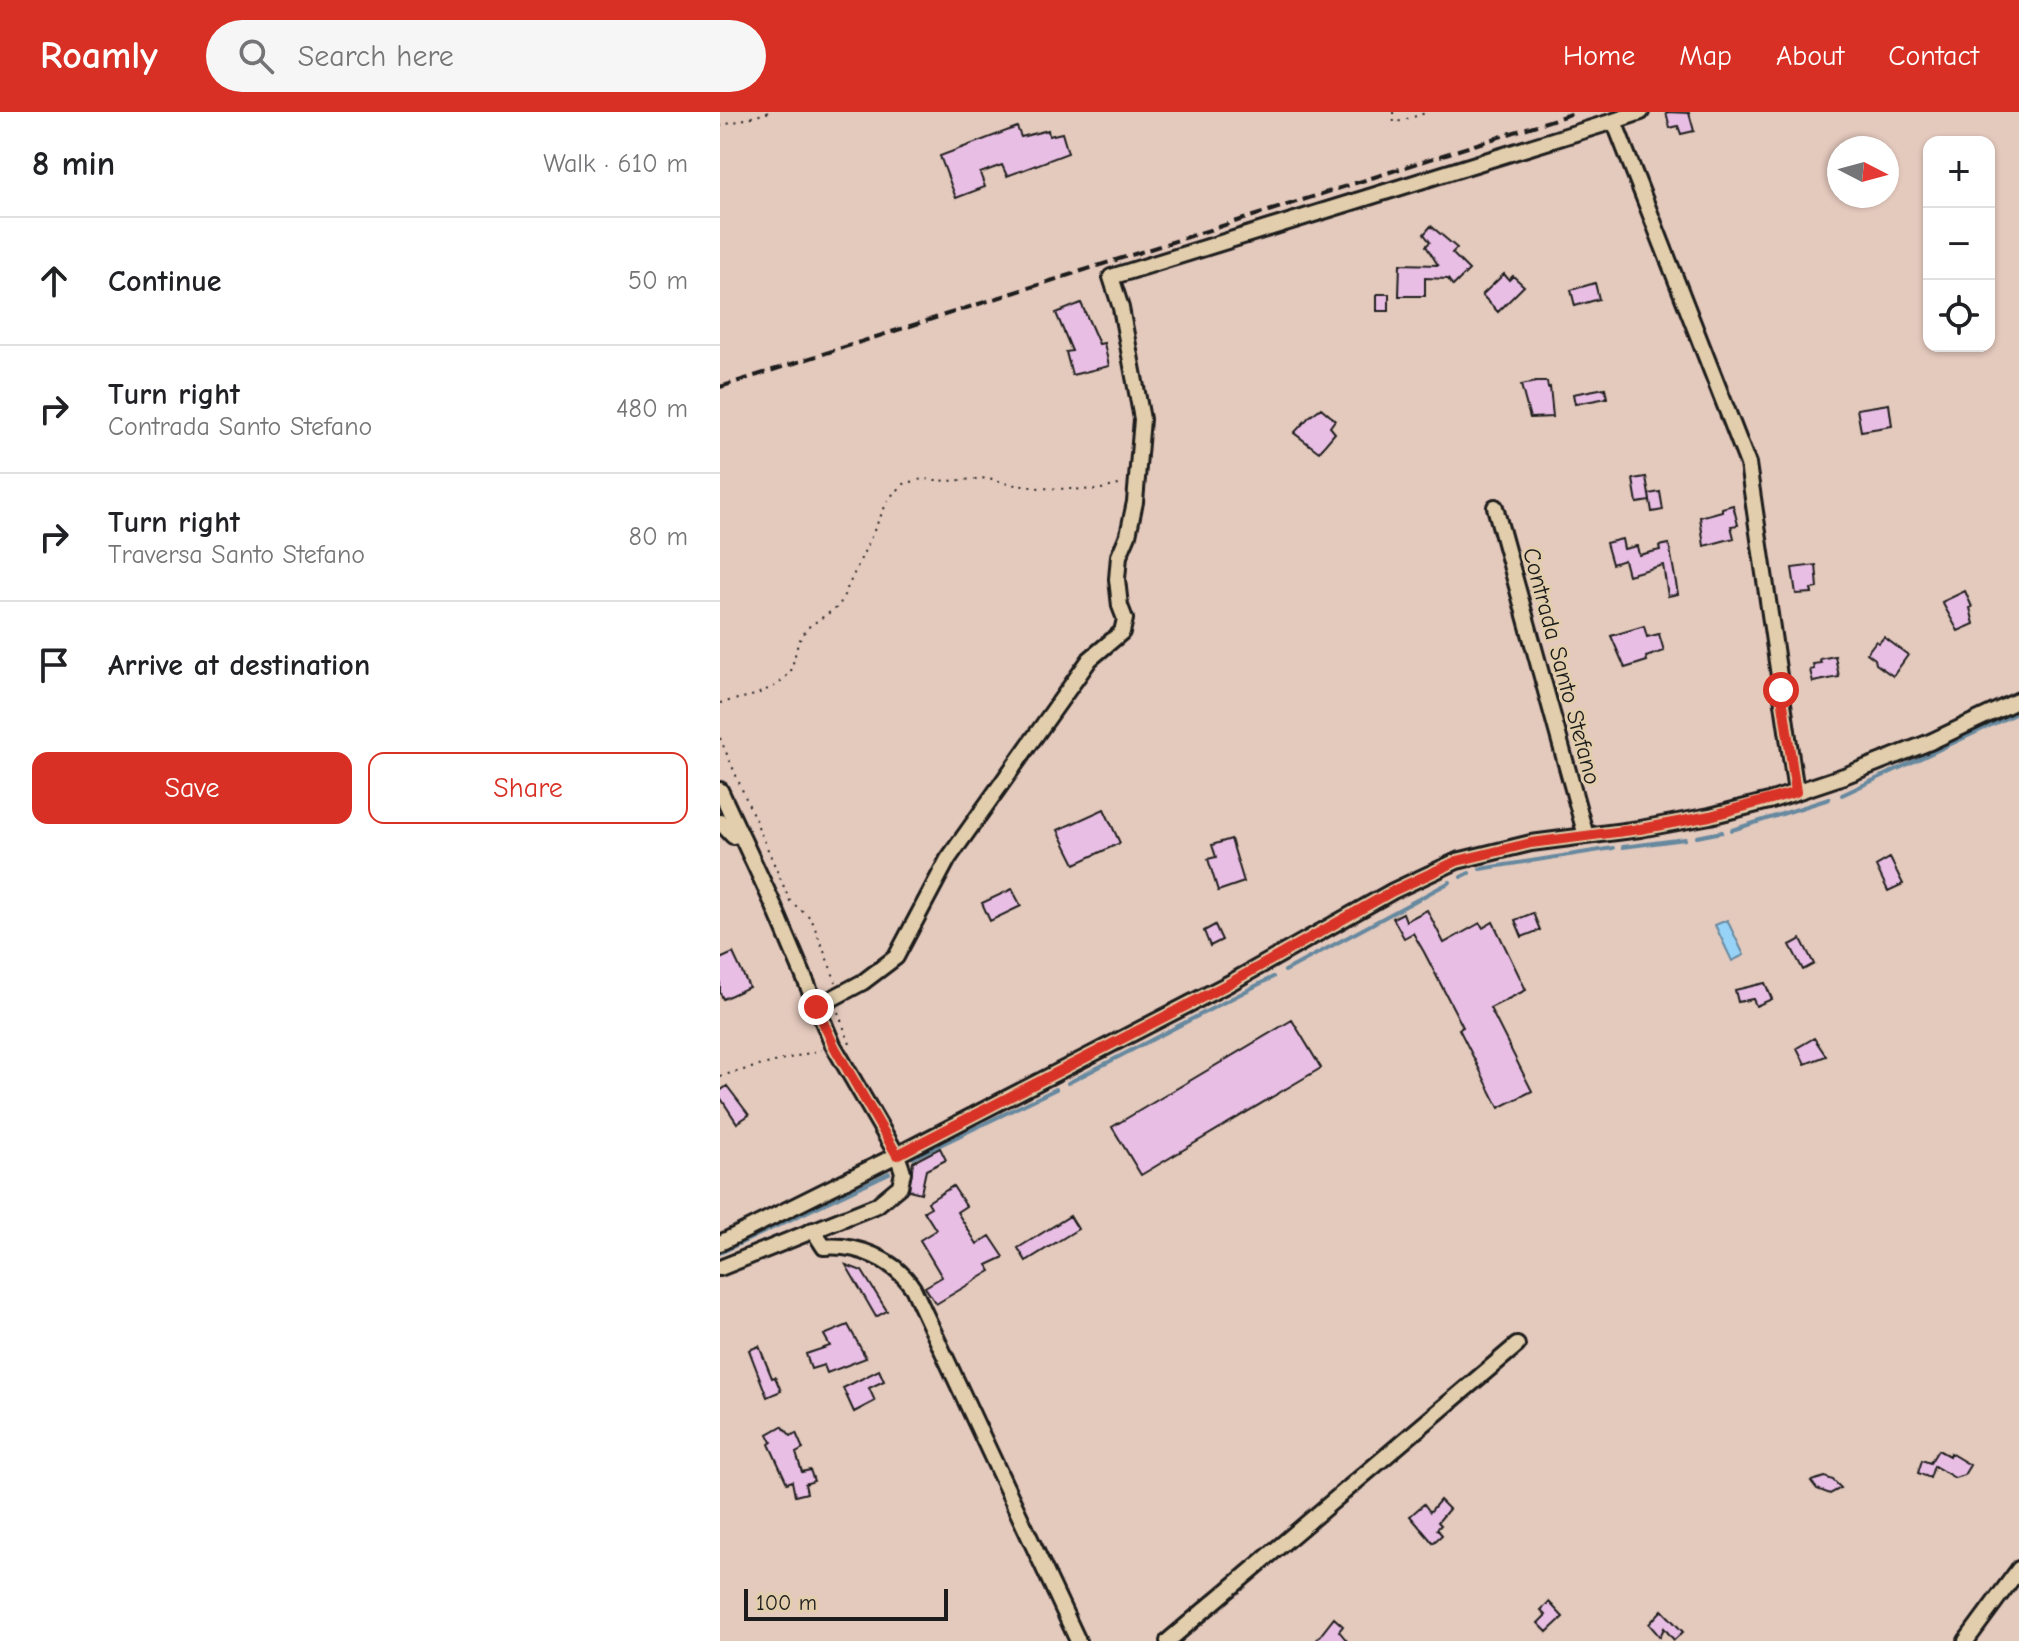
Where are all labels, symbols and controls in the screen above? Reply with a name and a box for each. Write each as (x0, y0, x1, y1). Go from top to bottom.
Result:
search box (206, 20, 766, 92)
text: Roamly (40, 34, 158, 78)
icon: search (234, 34, 278, 78)
text: Search here (298, 39, 454, 74)
text: Home (1563, 40, 1635, 72)
text: Map (1679, 40, 1732, 72)
text: About (1776, 40, 1844, 72)
text: Contact (1888, 40, 1979, 72)
north arrow (1827, 136, 1899, 208)
map controls (1923, 136, 1995, 352)
button: + (1923, 136, 1995, 208)
text: 8 min (32, 144, 115, 184)
text: Walk · 610 m (543, 149, 688, 179)
button: − (1923, 208, 1995, 280)
icon: ahead (32, 259, 76, 303)
text: Continue (108, 264, 222, 299)
text: 50 m (628, 266, 688, 296)
button: locate (1923, 280, 1995, 352)
text: Turn right (108, 377, 240, 412)
icon: right (32, 387, 76, 431)
text: 480 m (616, 394, 688, 424)
text: Contrada Santo Stefano (108, 412, 372, 442)
text: Turn right (108, 505, 240, 540)
icon: right (32, 515, 76, 559)
text: 80 m (629, 522, 688, 552)
text: Traversa Santo Stefano (108, 540, 365, 570)
street label: Contrada Santo Stefano (1517, 545, 1607, 787)
icon: arrive (32, 643, 76, 687)
text: Arrive at destination (108, 648, 370, 683)
route start (1763, 672, 1799, 708)
button: Save (32, 752, 352, 824)
button: Share (368, 752, 688, 824)
route end (798, 989, 834, 1025)
scale bar (744, 1585, 948, 1621)
text: 100 m (756, 1590, 817, 1616)

